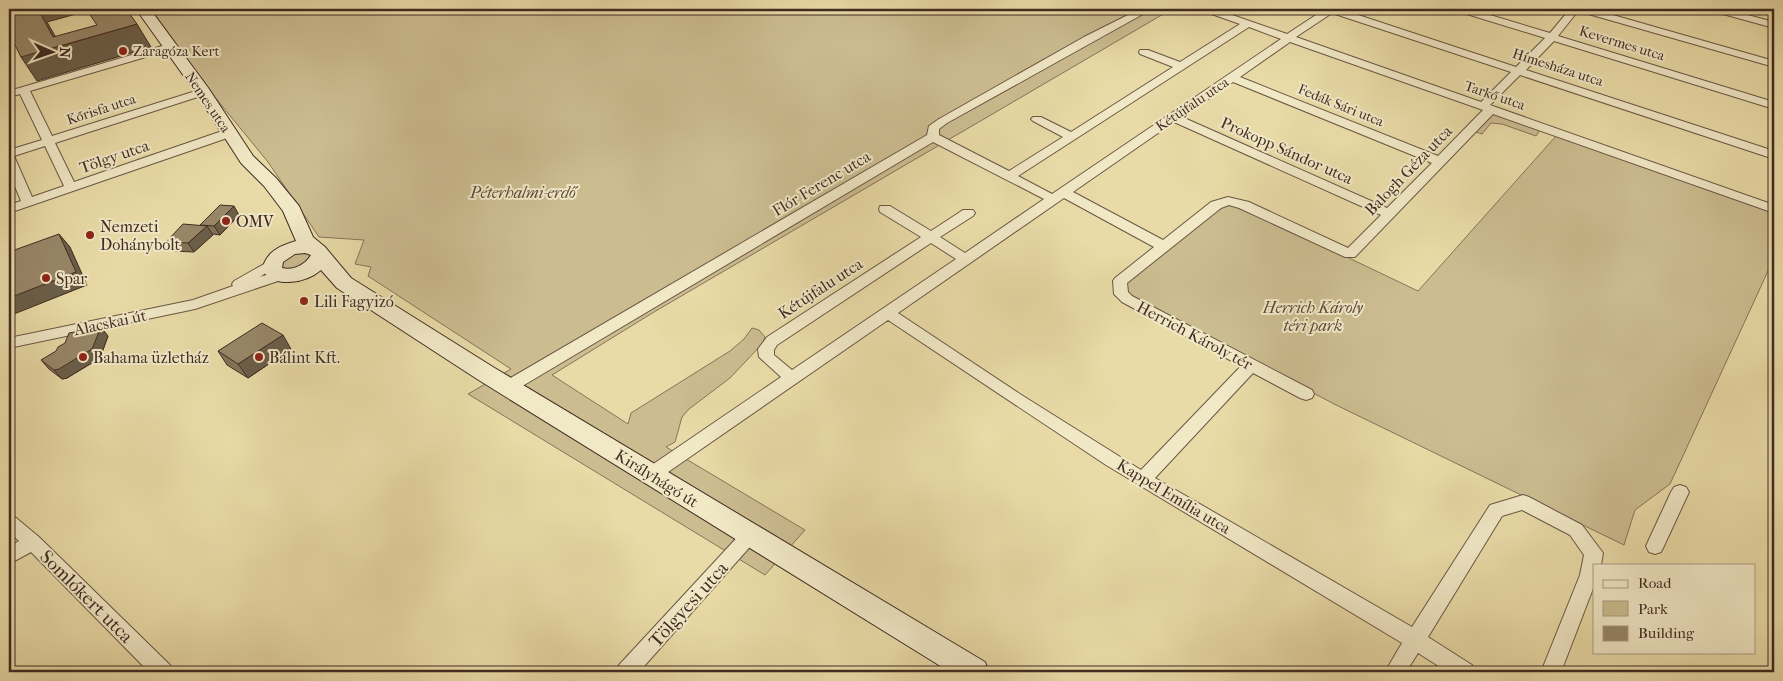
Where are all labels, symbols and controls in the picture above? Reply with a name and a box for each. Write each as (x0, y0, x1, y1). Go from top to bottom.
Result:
street label: Kevermes utca (1577, 22, 1667, 65)
north arrow (28, 28, 78, 78)
place label: Zaragóza Kert (133, 43, 219, 60)
marker: Zaragóza Kert (117, 45, 129, 57)
street label: Hímesháza utca (1510, 45, 1606, 90)
text: N (56, 47, 73, 58)
street label: Nemes utca (181, 69, 234, 136)
street label: Kétújfalu utca (1152, 73, 1233, 135)
street label: Tarkő utca (1462, 77, 1528, 114)
street label: Fedák Sári utca (1295, 81, 1387, 131)
street label: Kőrisfa utca (64, 90, 138, 129)
street label: Prokopp Sándor utca (1218, 113, 1356, 188)
street label: Balogh Géza utca (1361, 121, 1456, 219)
street label: Tölgy utca (77, 135, 152, 177)
street label: Flór Ferenc utca (769, 146, 874, 220)
park label: Péterhalmi-erdő (469, 183, 579, 202)
place label: OMV (236, 212, 274, 231)
marker: OMV (220, 215, 232, 227)
place label: Nemzeti Dohánybolt (100, 217, 181, 254)
marker: Nemzeti Dohánybolt (84, 229, 96, 241)
street label: Kétújfalu utca (775, 254, 867, 323)
place label: Spar (56, 269, 87, 288)
marker: Spar (40, 272, 52, 284)
place label: Lili Fagyizó (314, 292, 394, 311)
marker: Lili Fagyizó (298, 295, 310, 307)
street label: Herrich Károly tér (1134, 297, 1256, 374)
park label: Herrich Károly téri park (1262, 298, 1363, 335)
street label: Alacskai út (71, 305, 148, 340)
place label: Bahama üzletház (93, 348, 209, 367)
place label: Bálint Kft. (269, 348, 340, 367)
marker: Bahama üzletház (77, 351, 89, 363)
marker: Bálint Kft. (253, 351, 265, 363)
street label: Királyhágó út (612, 445, 702, 512)
street label: Kappel Emília utca (1113, 455, 1235, 538)
street label: Somlókert utca (35, 546, 137, 648)
street label: Tölgyesi utca (645, 557, 733, 652)
legend (1593, 564, 1756, 654)
text: Road (1638, 574, 1672, 592)
text: Park (1638, 600, 1668, 618)
text: Building (1638, 624, 1695, 642)

